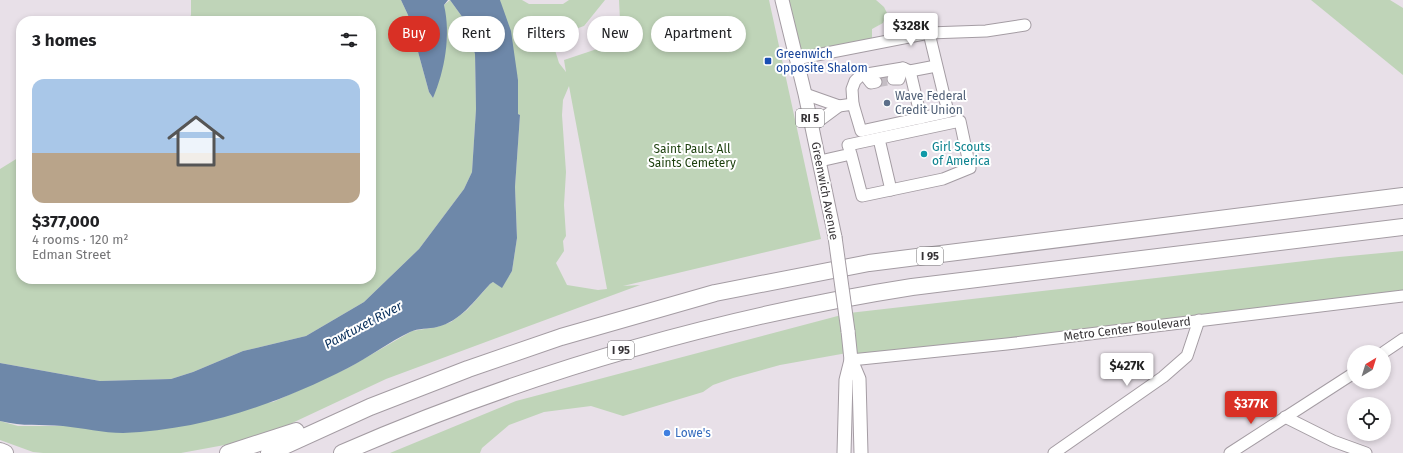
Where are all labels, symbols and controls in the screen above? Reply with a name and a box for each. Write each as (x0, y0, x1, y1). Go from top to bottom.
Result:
pin: $328K (883, 13, 939, 47)
chip: Buy (388, 16, 440, 52)
chip: Rent (448, 16, 505, 52)
chip: Filters (513, 16, 579, 52)
chip: New (587, 16, 643, 52)
chip: Apartment (651, 16, 746, 52)
text: $328K (893, 18, 929, 33)
icon: filters (338, 29, 360, 51)
text: 3 homes (32, 30, 97, 51)
place label: Greenwich opposite Shalom (776, 47, 868, 75)
marker: Greenwich opposite Shalom (763, 56, 773, 66)
place label: Wave Federal Credit Union (895, 89, 967, 117)
marker: Wave Federal Credit Union (882, 98, 892, 108)
icon: home (160, 105, 232, 177)
road number: RI 5 (796, 109, 824, 127)
place label: Girl Scouts of America (932, 140, 991, 168)
street label: Greenwich Avenue (809, 141, 841, 241)
park label: Saint Pauls All Saints Cemetery (648, 142, 736, 170)
marker: Girl Scouts of America (919, 149, 929, 159)
text: $377,000 (32, 211, 100, 232)
text: 4 rooms · 120 m² (32, 232, 128, 247)
text: Edman Street (32, 247, 111, 262)
road number: I 95 (917, 247, 943, 265)
water label: Pawtuxet River (322, 298, 405, 352)
street label: Metro Center Boulevard (1063, 314, 1191, 344)
road number: I 95 (608, 341, 634, 359)
north arrow (1347, 345, 1391, 389)
map controls (1347, 345, 1391, 441)
pin: $427K (1099, 353, 1155, 387)
text: $427K (1109, 358, 1145, 373)
pin: $377K (1223, 391, 1279, 425)
text: $377K (1234, 396, 1268, 411)
button: locate (1347, 397, 1391, 441)
place label: Lowe's (675, 426, 711, 440)
marker: Lowe's (662, 428, 672, 438)

